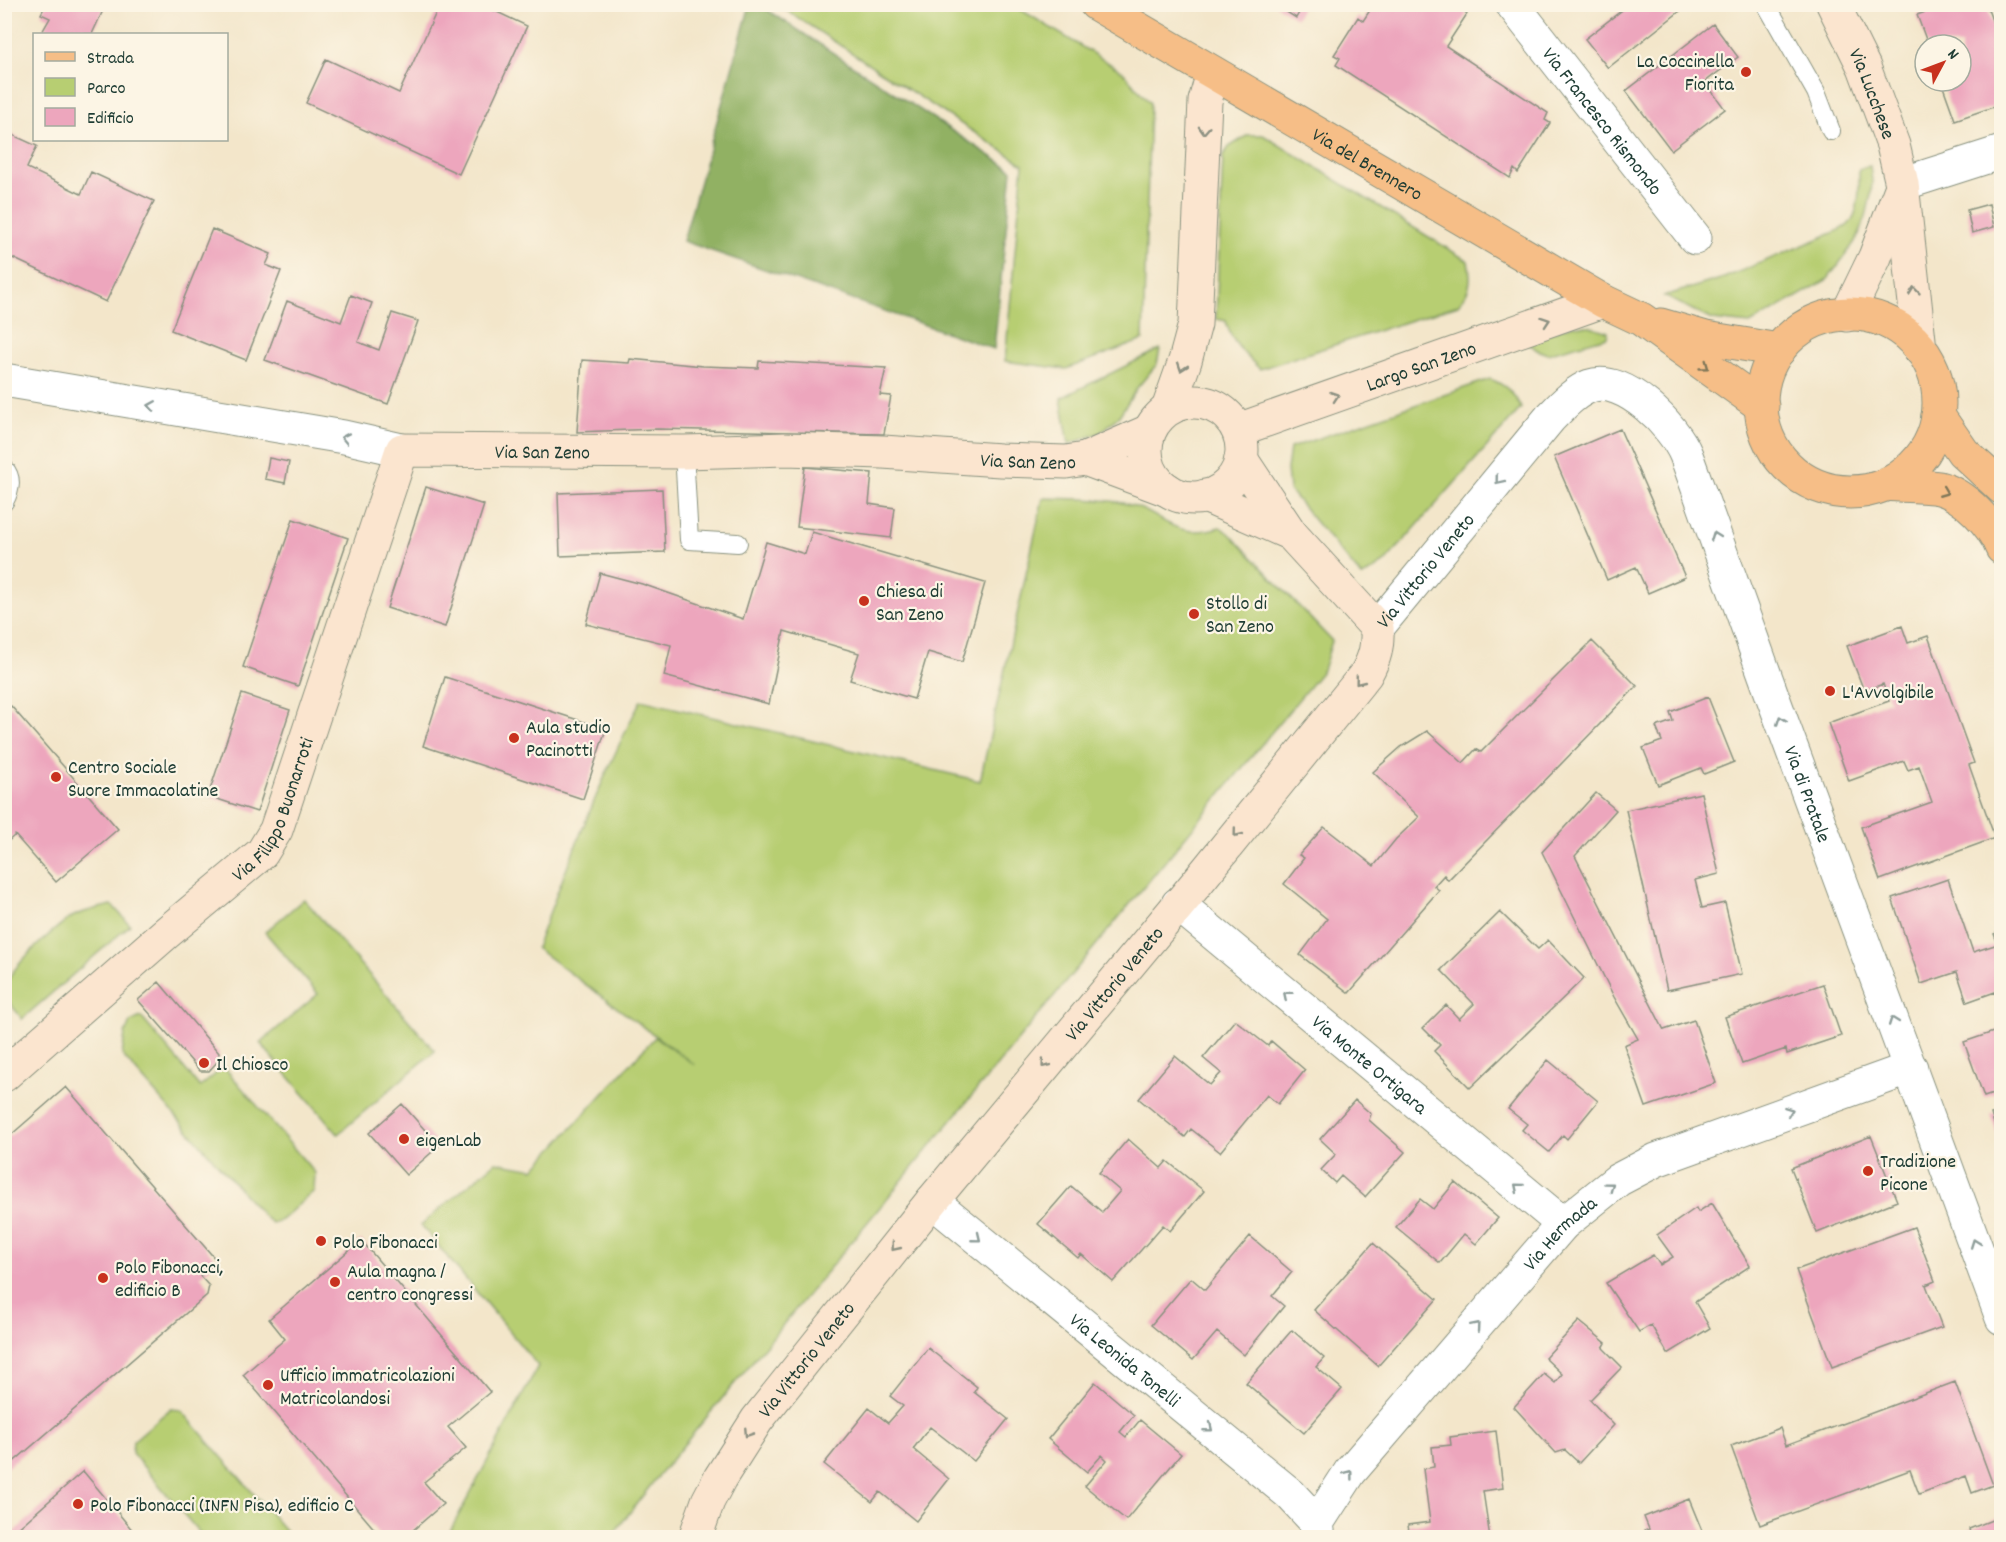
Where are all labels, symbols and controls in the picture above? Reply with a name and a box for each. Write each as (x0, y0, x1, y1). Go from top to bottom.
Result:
legend (33, 33, 228, 141)
north arrow (1913, 33, 1973, 93)
street label: Via Francesco Rismondo (1534, 42, 1668, 202)
street label: Via Lucchese (1840, 44, 1901, 144)
text: N (1941, 44, 1964, 65)
text: Strada (87, 47, 134, 72)
place label: La Coccinella Fiorita (1636, 49, 1735, 100)
marker: La Coccinella Fiorita (1739, 65, 1753, 79)
text: Parco (87, 77, 126, 102)
text: Edificio (87, 107, 134, 132)
street label: Via del Brennero (1306, 122, 1427, 209)
one-way arrow (1197, 126, 1210, 135)
one-way arrow (1908, 286, 1921, 295)
one-way arrow (1540, 316, 1550, 329)
street label: Largo San Zeno (1363, 336, 1481, 401)
one-way arrow (1698, 359, 1709, 370)
one-way arrow (1177, 361, 1190, 372)
one-way arrow (1329, 390, 1340, 403)
one-way arrow (148, 400, 158, 413)
one-way arrow (340, 432, 350, 445)
street label: Via San Zeno (495, 440, 590, 468)
street label: Via San Zeno (979, 448, 1078, 479)
one-way arrow (1495, 473, 1506, 484)
one-way arrow (1938, 485, 1949, 497)
street label: Via Vittorio Veneto (1371, 508, 1483, 636)
one-way arrow (1710, 532, 1723, 542)
place label: Chiesa di San Zeno (876, 579, 944, 630)
place label: Stollo di San Zeno (1206, 591, 1274, 642)
marker: Chiesa di San Zeno (857, 594, 871, 608)
marker: Stollo di San Zeno (1187, 607, 1201, 621)
one-way arrow (1356, 674, 1367, 685)
place label: L'Avvolgibile (1842, 680, 1934, 708)
marker: L'Avvolgibile (1823, 684, 1837, 698)
place label: Aula studio Pacinotti (526, 715, 611, 766)
one-way arrow (1776, 715, 1789, 726)
marker: Aula studio Pacinotti (507, 731, 521, 745)
street label: Via Filippo Buonarroti (227, 734, 323, 890)
street label: Via di Pratale (1775, 742, 1836, 847)
place label: Centro Sociale Suore Immacolatine (68, 755, 219, 806)
marker: Centro Sociale Suore Immacolatine (49, 770, 63, 784)
one-way arrow (1233, 826, 1244, 837)
street label: Via Vittorio Veneto (1060, 921, 1172, 1048)
one-way arrow (1283, 991, 1294, 1002)
street label: Via Monte Ortigara (1304, 1010, 1433, 1123)
one-way arrow (1888, 1016, 1901, 1027)
place label: Il Chiosco (216, 1052, 289, 1080)
marker: Il Chiosco (197, 1056, 211, 1070)
one-way arrow (1042, 1057, 1053, 1068)
one-way arrow (1783, 1105, 1794, 1118)
place label: eigenLab (416, 1128, 481, 1156)
marker: eigenLab (397, 1132, 411, 1146)
place label: Tradizione Picone (1880, 1149, 1956, 1200)
marker: Tradizione Picone (1861, 1164, 1875, 1178)
one-way arrow (1603, 1182, 1614, 1193)
one-way arrow (1514, 1183, 1525, 1194)
street label: Via Hermada (1518, 1191, 1605, 1278)
place label: Polo Fibonacci (333, 1230, 438, 1258)
one-way arrow (970, 1231, 981, 1242)
marker: Polo Fibonacci (314, 1234, 328, 1248)
one-way arrow (1969, 1239, 1982, 1249)
one-way arrow (892, 1240, 903, 1251)
place label: Polo Fibonacci, edificio B (115, 1255, 224, 1306)
place label: Aula magna / centro congressi (347, 1259, 473, 1310)
marker: Polo Fibonacci, edificio B (96, 1271, 110, 1285)
marker: Aula magna / centro congressi (328, 1275, 342, 1289)
street label: Via Vittorio Veneto (753, 1297, 863, 1425)
street label: Via Leonida Tonelli (1062, 1308, 1185, 1416)
one-way arrow (1468, 1322, 1479, 1333)
place label: Ufficio immatricolazioni Matricolandosi (280, 1363, 455, 1414)
marker: Ufficio immatricolazioni Matricolandosi (261, 1378, 275, 1392)
one-way arrow (1202, 1421, 1213, 1432)
one-way arrow (745, 1426, 756, 1437)
one-way arrow (1342, 1470, 1353, 1481)
place label: Polo Fibonacci (INFN Pisa), edificio C (90, 1493, 354, 1521)
marker: Polo Fibonacci (INFN Pisa), edificio C (71, 1497, 85, 1511)

